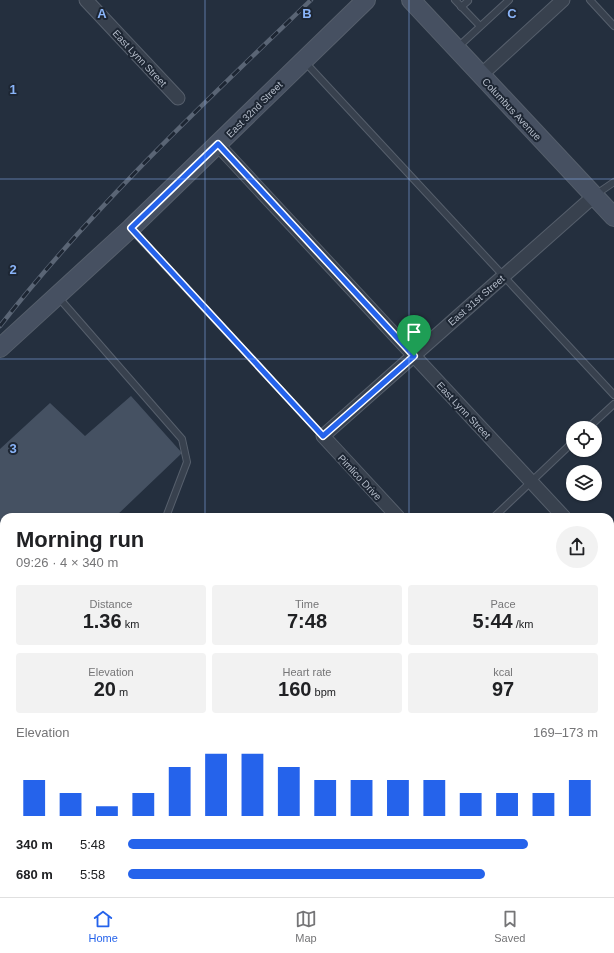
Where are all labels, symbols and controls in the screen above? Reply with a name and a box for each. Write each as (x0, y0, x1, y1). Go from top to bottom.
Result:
text: A (97, 6, 107, 21)
text: B (302, 6, 312, 21)
text: C (507, 6, 517, 21)
street label: East Lynn Street (111, 28, 169, 89)
street label: Columbus Avenue (480, 76, 544, 143)
street label: East 32nd Street (224, 79, 285, 140)
text: 1 (9, 82, 17, 97)
text: 2 (9, 262, 17, 277)
street label: East 31st Street (446, 273, 507, 328)
pin (397, 315, 431, 356)
icon: arrive (403, 321, 425, 343)
street label: East Lynn Street (435, 380, 493, 441)
map controls (566, 421, 602, 501)
button: locate (566, 421, 602, 457)
text: 3 (9, 441, 17, 456)
street label: Pimlico Drive (336, 452, 384, 503)
button: layers (566, 465, 602, 501)
button: share (556, 526, 598, 568)
text: Morning run (16, 527, 144, 552)
text: 09:26 · 4 × 340 m (16, 555, 118, 570)
text: Distance (90, 598, 132, 610)
text: Time (295, 598, 319, 610)
text: Pace (490, 598, 516, 610)
text: 1.36 (83, 610, 122, 632)
text: 7:48 (287, 610, 327, 632)
text: 5:44 (473, 610, 513, 632)
text: km (122, 618, 139, 630)
text: /km (513, 618, 533, 630)
text: Elevation (88, 666, 134, 678)
text: Heart rate (283, 666, 331, 678)
text: kcal (493, 666, 513, 678)
text: 20 (94, 678, 116, 700)
text: 160 (278, 678, 311, 700)
text: 97 (492, 678, 514, 700)
text: m (116, 686, 128, 698)
text: bpm (311, 686, 336, 698)
text: Elevation (16, 725, 69, 740)
text: 169–173 m (533, 725, 598, 740)
text: 340 m (16, 837, 53, 852)
text: 5:48 (80, 837, 105, 852)
text: 680 m (16, 867, 53, 882)
text: 5:58 (80, 867, 105, 882)
tab: Home (89, 908, 118, 944)
tab: Map (295, 908, 317, 944)
tab: Saved (494, 908, 525, 944)

